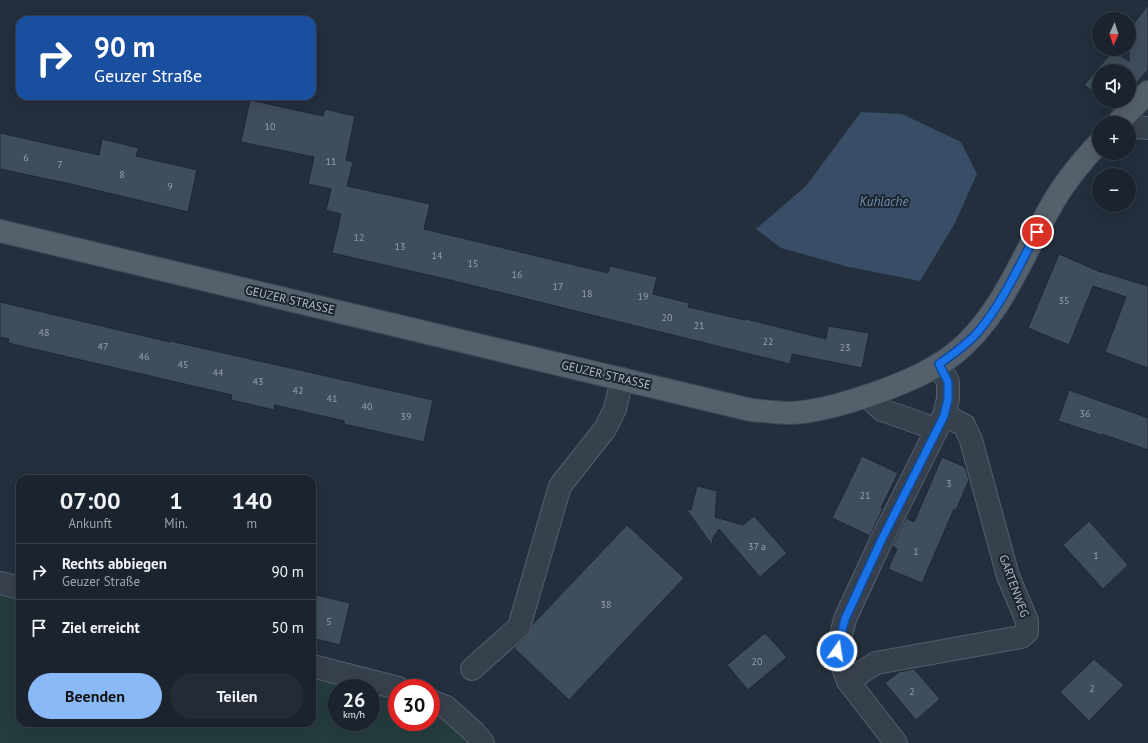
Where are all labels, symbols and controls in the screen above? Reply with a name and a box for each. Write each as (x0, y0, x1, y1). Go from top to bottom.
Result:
north arrow (1092, 12, 1136, 56)
map controls (1092, 12, 1136, 212)
text: 90 m (94, 28, 155, 65)
icon: right (28, 32, 80, 84)
text: Geuzer Straße (94, 64, 202, 87)
button: sound (1092, 64, 1136, 108)
button: + (1092, 116, 1136, 160)
house number: 10 (265, 120, 276, 133)
house number: 6 (23, 151, 29, 164)
house number: 11 (326, 155, 336, 168)
house number: 7 (57, 158, 63, 171)
house number: 8 (119, 168, 125, 181)
button: − (1092, 168, 1136, 212)
house number: 9 (167, 180, 173, 193)
water label: Kuhlache (860, 193, 908, 210)
pin (1020, 215, 1054, 249)
icon: arrive (1026, 221, 1048, 243)
house number: 12 (354, 231, 364, 244)
house number: 13 (395, 240, 405, 253)
house number: 14 (432, 249, 443, 262)
house number: 15 (468, 257, 478, 270)
house number: 16 (512, 268, 522, 281)
house number: 17 (553, 280, 563, 293)
street label: GEUZER STRASSE (244, 282, 336, 317)
house number: 18 (582, 287, 592, 300)
house number: 19 (638, 290, 648, 303)
house number: 35 (1059, 294, 1069, 307)
house number: 20 (662, 311, 673, 324)
house number: 21 (694, 319, 704, 332)
house number: 48 (39, 326, 49, 339)
house number: 22 (763, 335, 773, 348)
house number: 47 (98, 340, 108, 353)
house number: 23 (840, 341, 850, 354)
house number: 46 (139, 350, 149, 363)
street label: GEUZER STRASSE (560, 357, 652, 392)
house number: 45 (178, 358, 188, 371)
house number: 44 (213, 366, 224, 379)
house number: 43 (253, 375, 263, 388)
house number: 42 (293, 384, 303, 397)
house number: 41 (327, 392, 337, 405)
house number: 40 (362, 400, 373, 413)
house number: 36 (1080, 407, 1090, 420)
house number: 39 (401, 410, 411, 423)
house number: 3 (946, 477, 952, 490)
text: 07:00 (60, 485, 121, 516)
text: 1 (169, 485, 183, 516)
text: 140 (231, 485, 272, 516)
house number: 21 (860, 489, 870, 502)
text: Ankunft (68, 515, 112, 532)
text: Min. (164, 515, 188, 532)
text: m (247, 515, 257, 532)
house number: 37 a (748, 540, 766, 553)
house number: 1 (913, 545, 919, 558)
house number: 1 (1093, 549, 1099, 562)
street label: GARTENWEG (996, 552, 1033, 619)
text: Rechts abbiegen (62, 554, 167, 573)
icon: right (28, 561, 50, 583)
text: 90 m (271, 562, 304, 581)
text: Geuzer Straße (62, 573, 140, 590)
house number: 38 (601, 598, 611, 611)
house number: 5 (326, 615, 332, 628)
icon: arrive (28, 617, 50, 639)
text: Ziel erreicht (62, 618, 140, 637)
text: 50 m (271, 618, 304, 637)
position arrow (816, 630, 858, 672)
house number: 20 (752, 655, 763, 668)
button: Beenden (28, 673, 162, 719)
button: Teilen (170, 673, 304, 719)
speed limit sign: 30 (388, 679, 440, 731)
house number: 2 (1089, 682, 1095, 695)
house number: 2 (909, 685, 915, 698)
text: 26 (343, 687, 365, 713)
text: km/h (343, 708, 365, 721)

